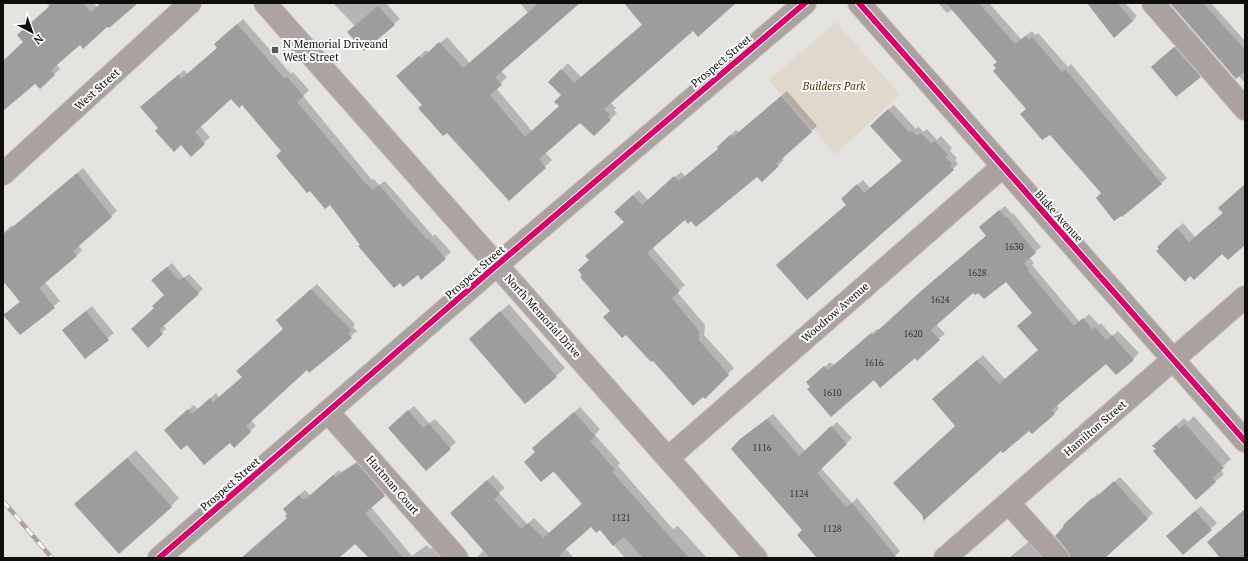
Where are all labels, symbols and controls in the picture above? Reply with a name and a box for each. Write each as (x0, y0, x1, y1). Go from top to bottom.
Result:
north arrow (12, 12, 52, 52)
text: N (30, 32, 46, 48)
street label: Prospect Street (688, 32, 754, 90)
place label: N Memorial Driveand West Street (283, 37, 388, 64)
marker: N Memorial Driveand West Street (270, 45, 280, 55)
street label: West Street (72, 65, 122, 113)
park label: Builders Park (802, 79, 866, 93)
street label: Blake Avenue (1032, 187, 1086, 245)
house number: 1630 (1004, 241, 1024, 253)
street label: Prospect Street (442, 242, 508, 302)
house number: 1628 (967, 267, 987, 279)
street label: North Memorial Drive (502, 271, 584, 361)
street label: Woodrow Avenue (799, 279, 872, 345)
house number: 1624 (930, 294, 950, 306)
house number: 1620 (903, 328, 923, 340)
house number: 1616 (864, 357, 884, 369)
house number: 1610 (822, 387, 842, 399)
street label: Hamilton Street (1061, 397, 1129, 459)
house number: 1116 (752, 442, 772, 454)
street label: Hartman Court (364, 453, 422, 517)
street label: Prospect Street (197, 454, 263, 514)
house number: 1124 (789, 488, 809, 500)
house number: 1121 (611, 512, 631, 524)
house number: 1128 (822, 523, 842, 535)

